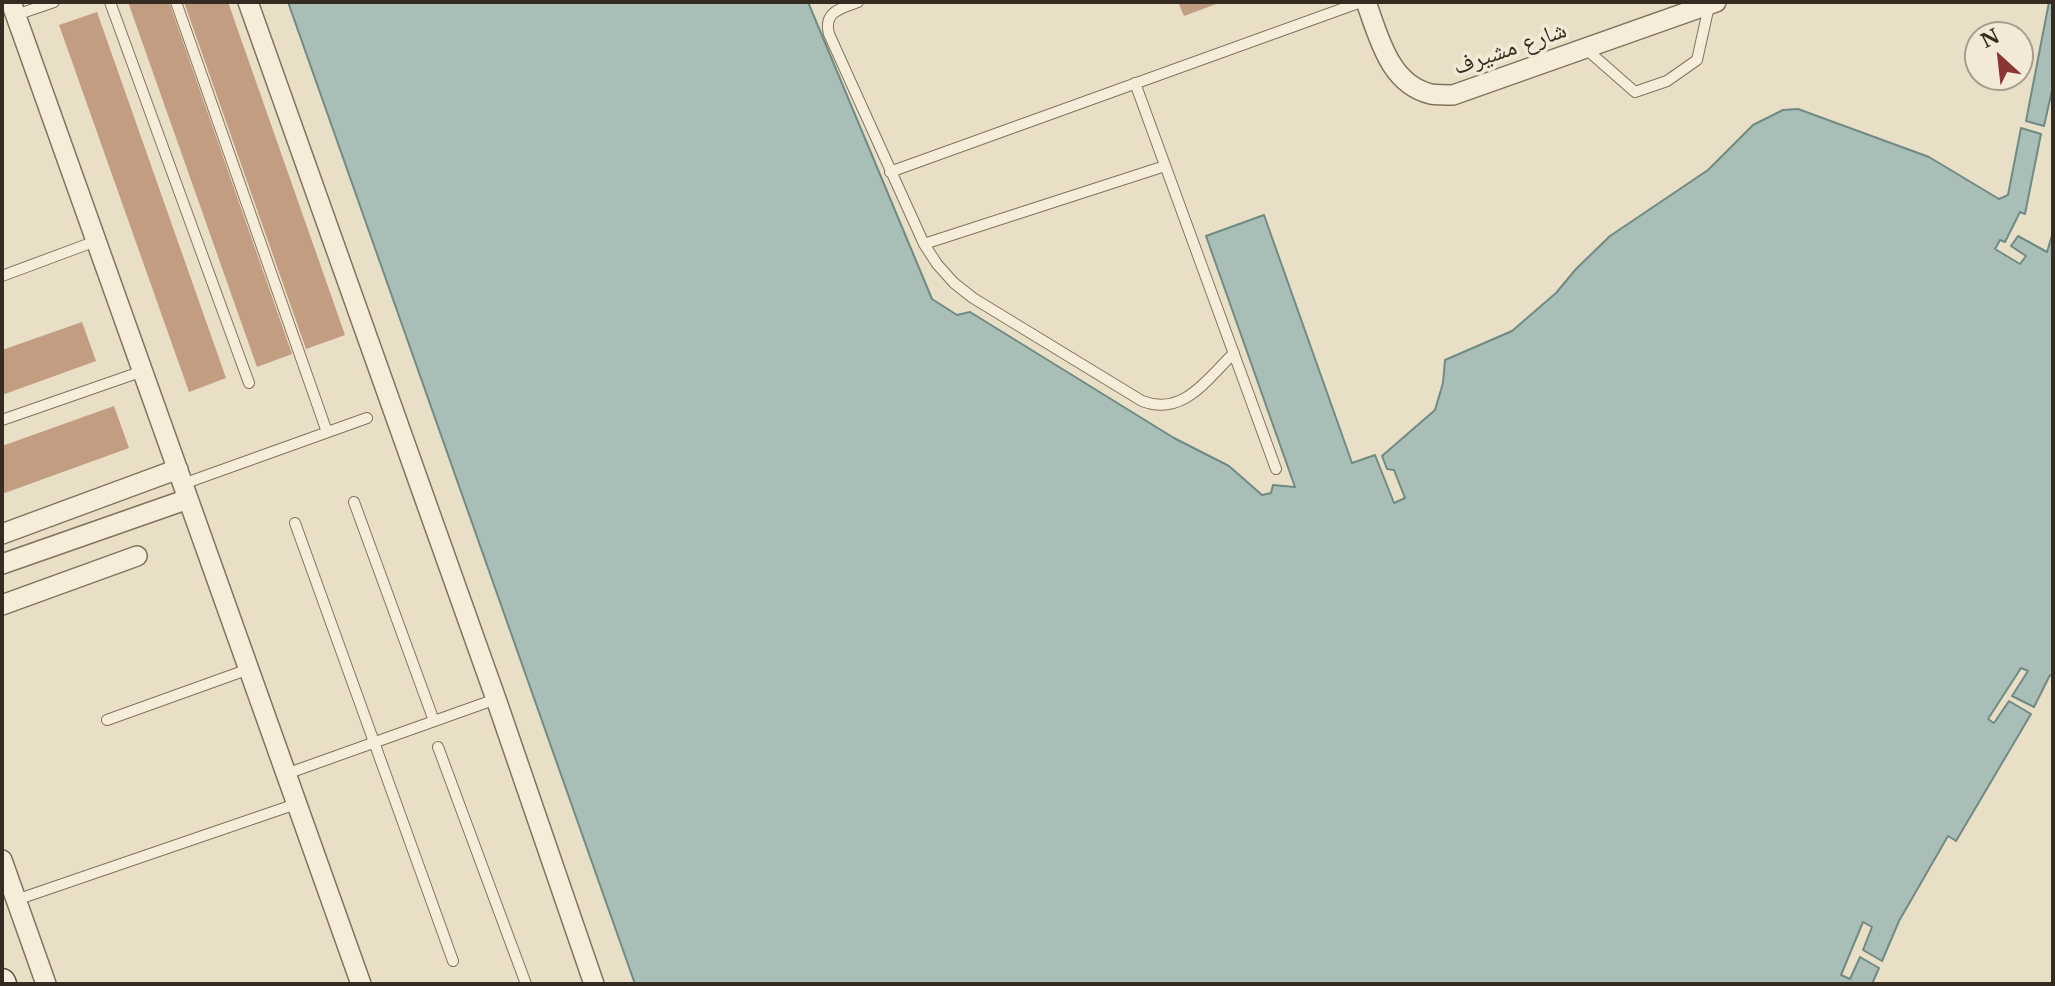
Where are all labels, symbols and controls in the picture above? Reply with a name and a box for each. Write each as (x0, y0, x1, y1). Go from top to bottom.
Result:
street label: شارع مشيرف (1449, 16, 1571, 82)
north arrow (1964, 21, 2034, 91)
text: N (1977, 24, 2003, 53)

